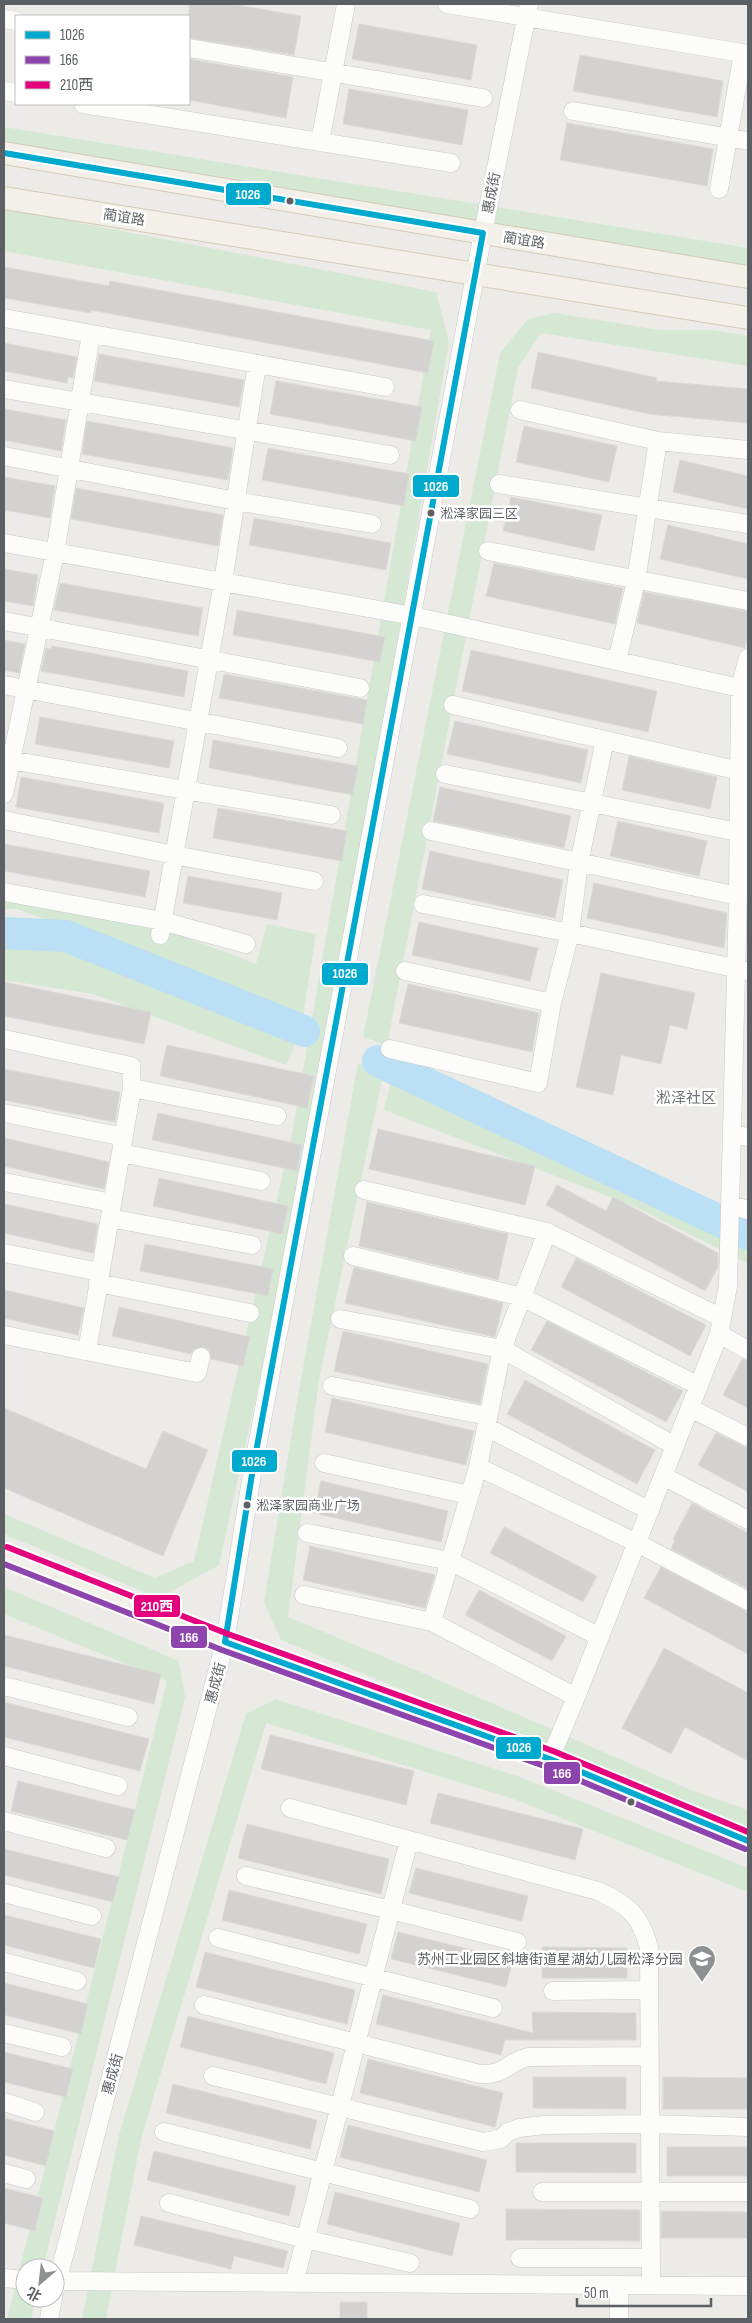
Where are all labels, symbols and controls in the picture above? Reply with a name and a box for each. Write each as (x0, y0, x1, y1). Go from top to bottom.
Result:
legend (15, 15, 190, 105)
text: 1026 (60, 26, 85, 45)
text: 166 (60, 51, 78, 70)
text: 210西 (60, 76, 93, 95)
street label: 惠成街 (479, 171, 504, 215)
line badge: 1026 (225, 182, 272, 206)
text: 1026 (236, 186, 261, 203)
unlabelled marker (285, 196, 295, 206)
street label: 蔺谊路 (102, 206, 146, 229)
street label: 蔺谊路 (502, 229, 546, 252)
line badge: 1026 (412, 474, 460, 498)
text: 1026 (424, 478, 449, 495)
place label: 淞泽家园三区 (440, 506, 518, 522)
marker: 淞泽家园三区 (426, 508, 436, 518)
line badge: 1026 (321, 962, 369, 986)
text: 1026 (333, 965, 358, 982)
district label: 淞泽社区 (656, 1089, 716, 1108)
line badge: 1026 (231, 1449, 278, 1473)
text: 1026 (242, 1453, 267, 1470)
place label: 淞泽家园商业广场 (256, 1498, 360, 1514)
marker: 淞泽家园商业广场 (242, 1500, 252, 1510)
line badge: 210西 (133, 1594, 181, 1618)
text: 210西 (141, 1598, 173, 1615)
line badge: 166 (170, 1625, 208, 1649)
text: 166 (180, 1629, 199, 1646)
street label: 惠成街 (202, 1661, 229, 1706)
line badge: 1026 (495, 1736, 542, 1760)
text: 1026 (507, 1739, 532, 1756)
line badge: 166 (543, 1761, 581, 1785)
text: 166 (553, 1765, 572, 1782)
unlabelled marker (626, 1797, 636, 1807)
school or university icon: 苏州工业园区斜塘街道星湖幼儿园松泽分园 (687, 1944, 717, 1983)
place label: 苏州工业园区斜塘街道星湖幼儿园松泽分园 (417, 1951, 683, 1968)
street label: 惠成街 (99, 2052, 126, 2097)
north arrow (15, 2258, 65, 2308)
scale bar (577, 2276, 711, 2308)
text: 北 (24, 2283, 44, 2305)
text: 50 m (584, 2284, 609, 2303)

